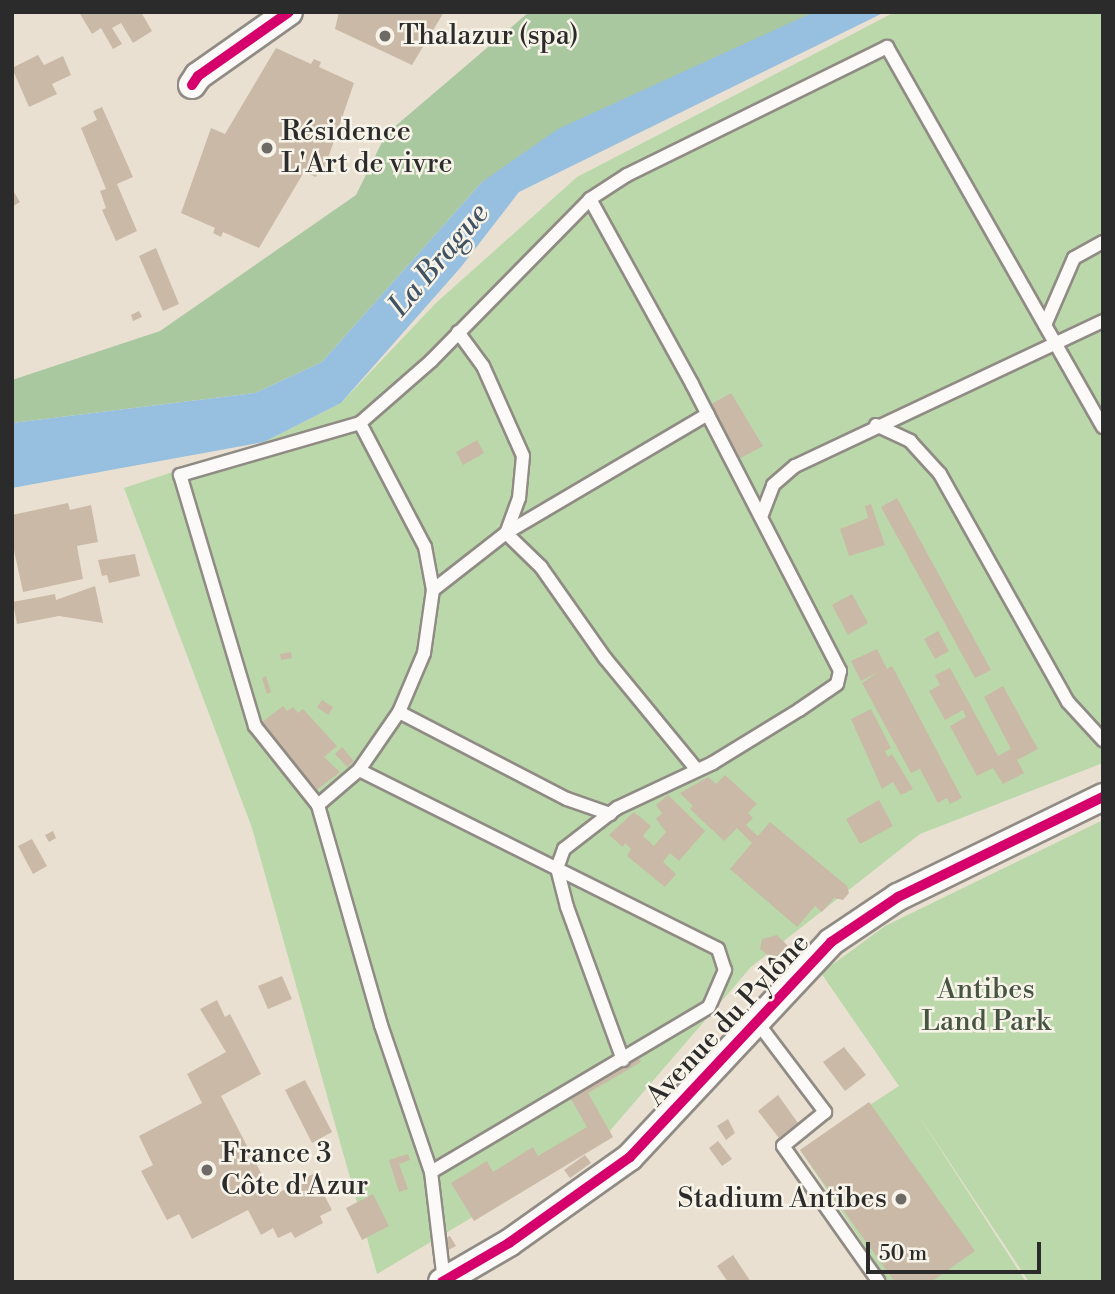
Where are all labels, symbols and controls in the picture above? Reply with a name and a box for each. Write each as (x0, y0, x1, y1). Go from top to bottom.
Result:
place label: Thalazur (spa) (399, 19, 579, 53)
marker: Thalazur (spa) (377, 28, 393, 44)
place label: Résidence L'Art de vivre (281, 115, 453, 181)
marker: Résidence L'Art de vivre (259, 140, 275, 156)
water label: La Brague (381, 196, 497, 324)
street label: Avenue du Pylône (639, 927, 817, 1113)
park label: Antibes Land Park (921, 973, 1051, 1039)
place label: France 3 Côte d'Azur (221, 1137, 368, 1203)
marker: France 3 Côte d'Azur (199, 1162, 215, 1178)
place label: Stadium Antibes (678, 1182, 887, 1216)
marker: Stadium Antibes (893, 1191, 909, 1207)
scale bar (870, 1228, 1045, 1272)
text: 50 m (879, 1241, 927, 1267)

